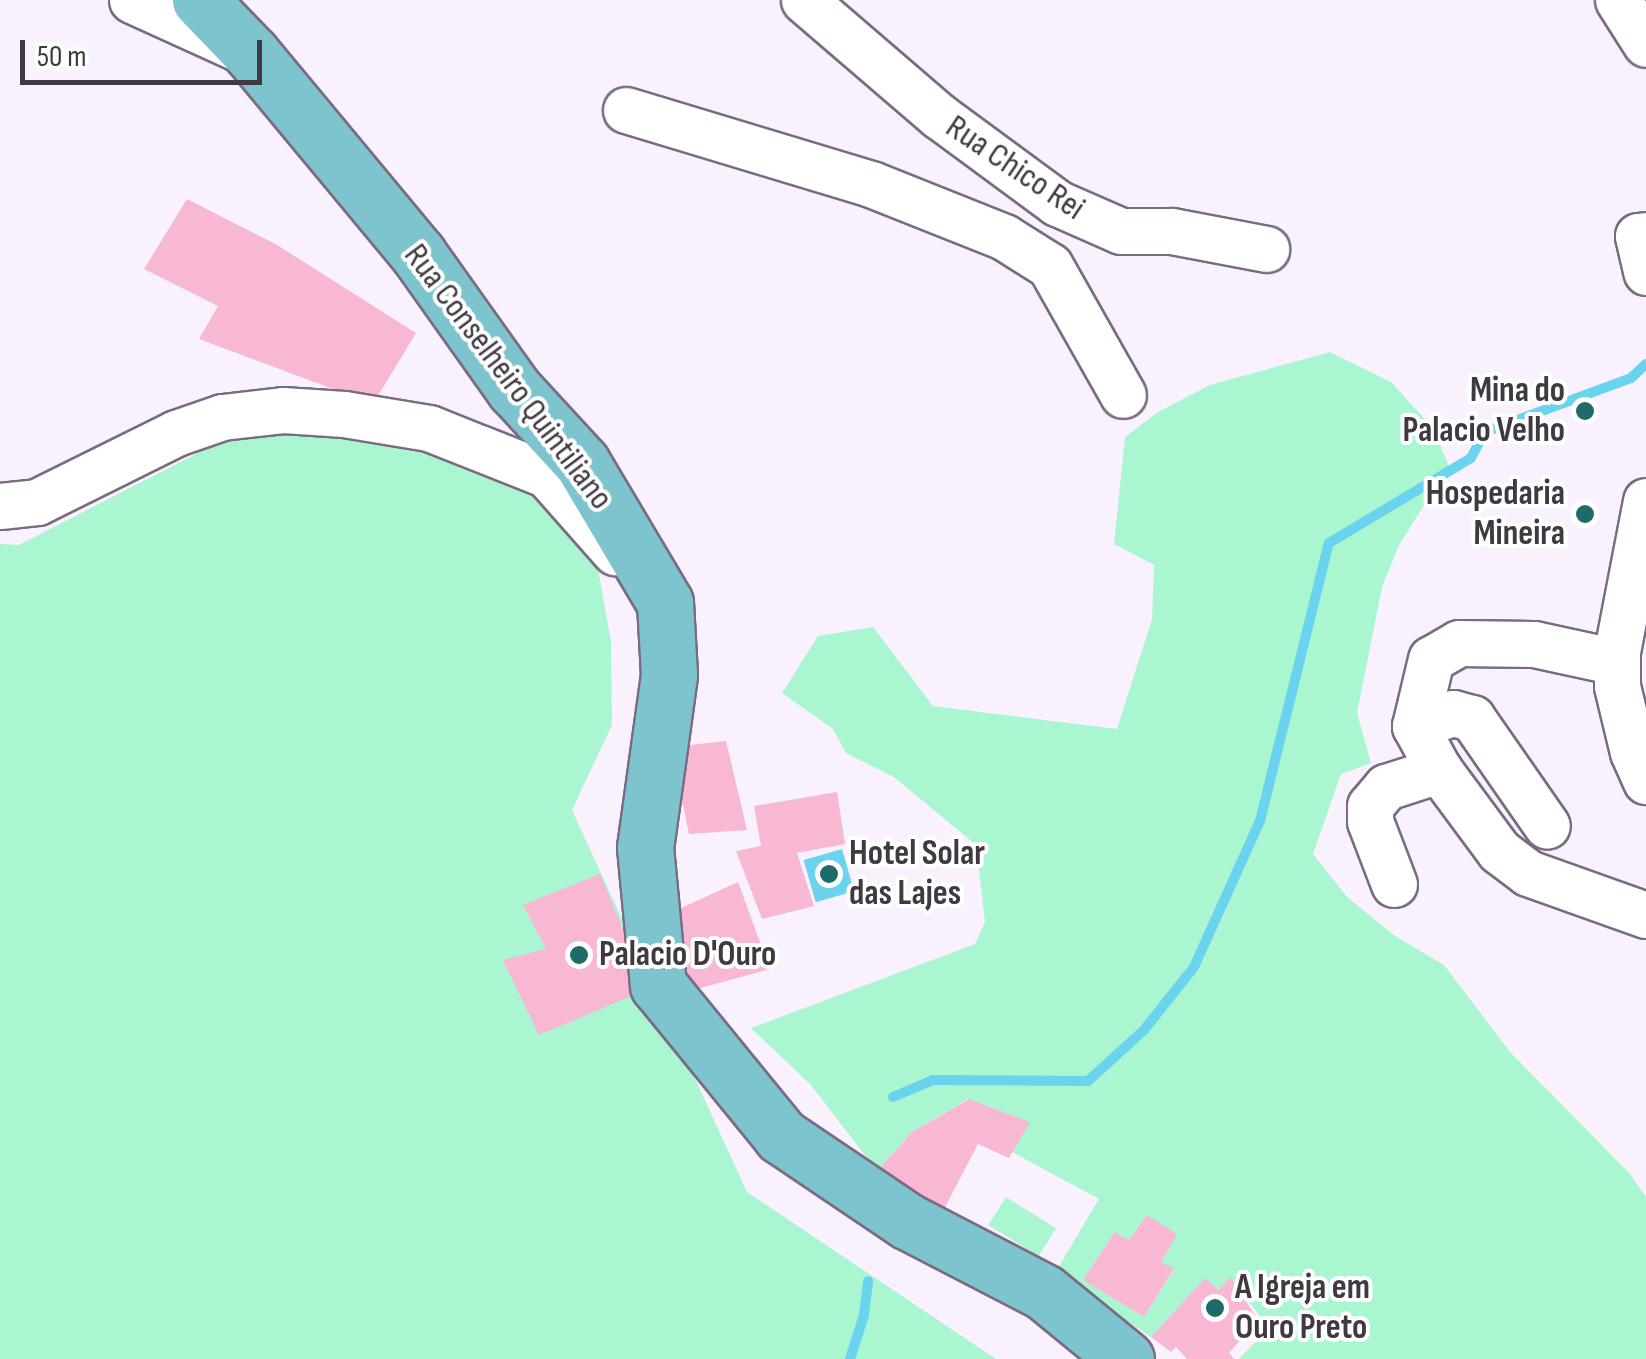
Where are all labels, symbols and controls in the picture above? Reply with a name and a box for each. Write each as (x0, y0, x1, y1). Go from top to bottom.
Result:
scale bar (25, 20, 268, 82)
text: 50 m (37, 39, 86, 75)
street label: Rua Chico Rei (938, 106, 1092, 230)
street label: Rua Conselheiro Quintiliano (394, 236, 622, 518)
place label: Mina do Palacio Velho (1402, 370, 1565, 452)
marker: Mina do Palacio Velho (1574, 400, 1596, 422)
place label: Hospedaria Mineira (1426, 473, 1565, 555)
marker: Hospedaria Mineira (1574, 503, 1596, 525)
place label: Hotel Solar das Lajes (849, 833, 985, 915)
marker: Hotel Solar das Lajes (818, 863, 840, 885)
place label: Palacio D'Ouro (599, 934, 776, 976)
marker: Palacio D'Ouro (568, 944, 590, 966)
place label: A Igreja em Ouro Preto (1235, 1267, 1370, 1349)
marker: A Igreja em Ouro Preto (1204, 1297, 1226, 1319)

